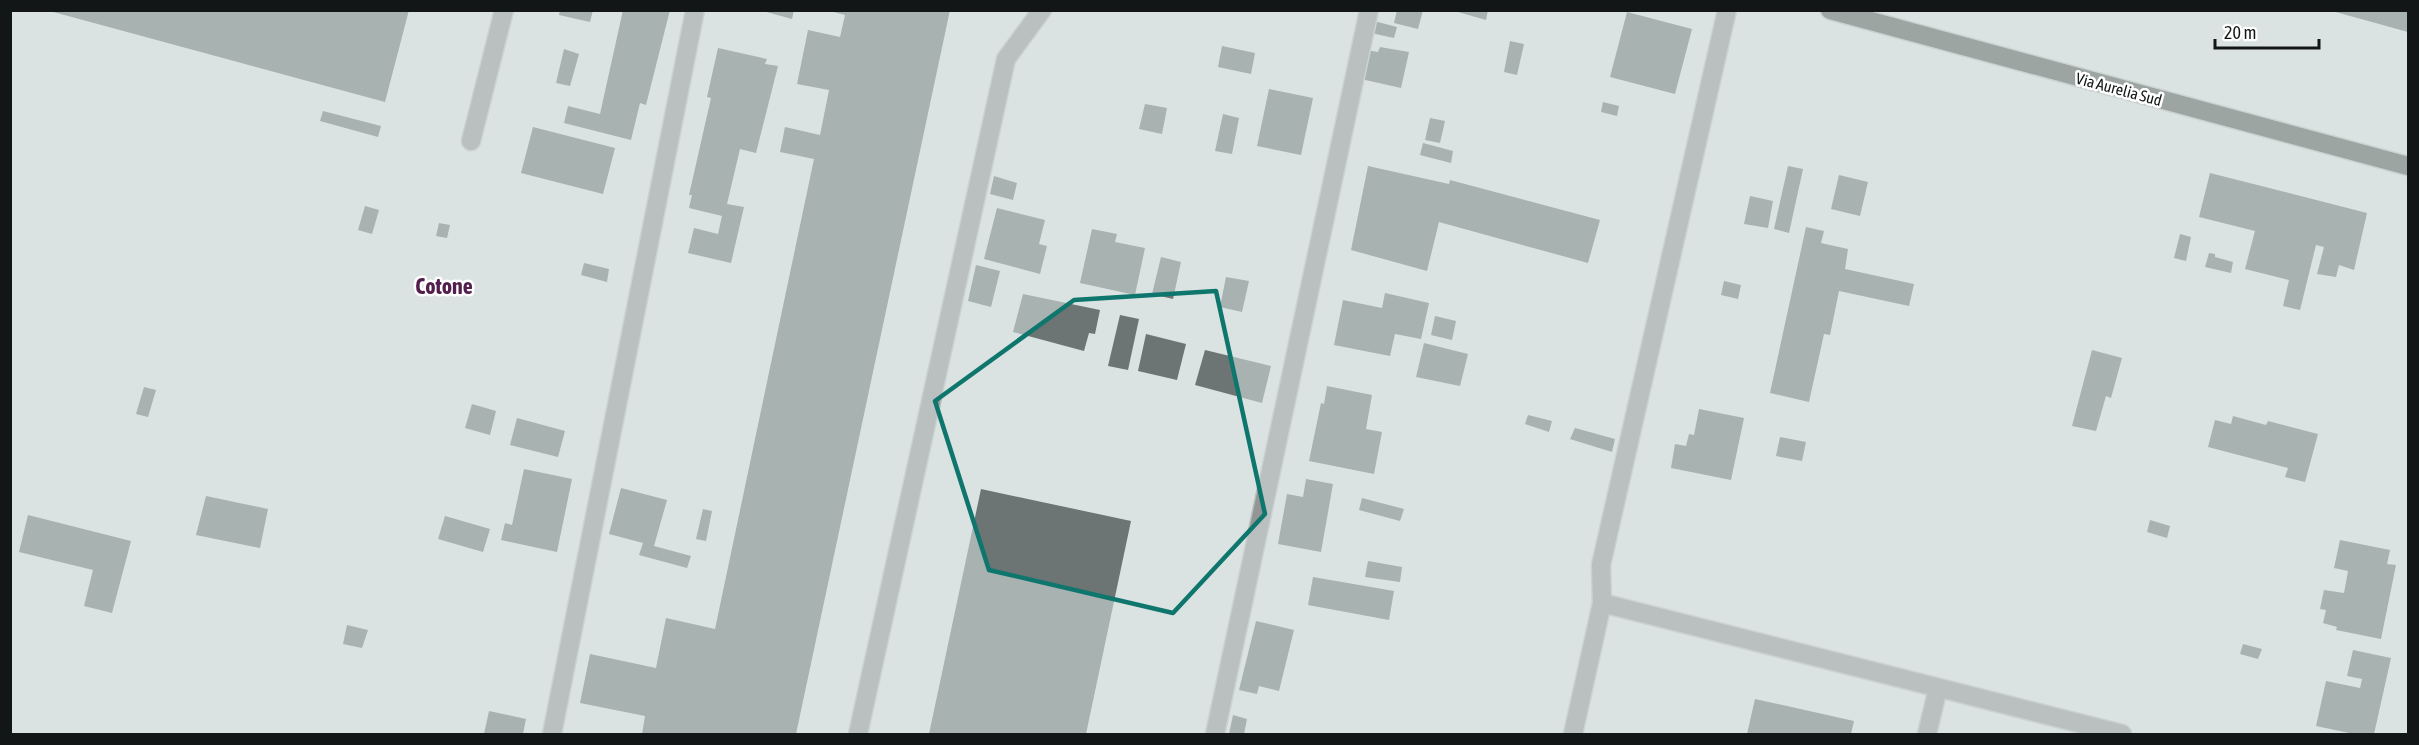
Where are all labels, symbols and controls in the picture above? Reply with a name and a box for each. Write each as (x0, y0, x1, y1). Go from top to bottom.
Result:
scale bar (2215, 12, 2318, 50)
text: 20 m (2224, 22, 2256, 43)
street label: Via Aurelia Sud (2074, 69, 2164, 109)
district label: Cotone (415, 273, 473, 299)

